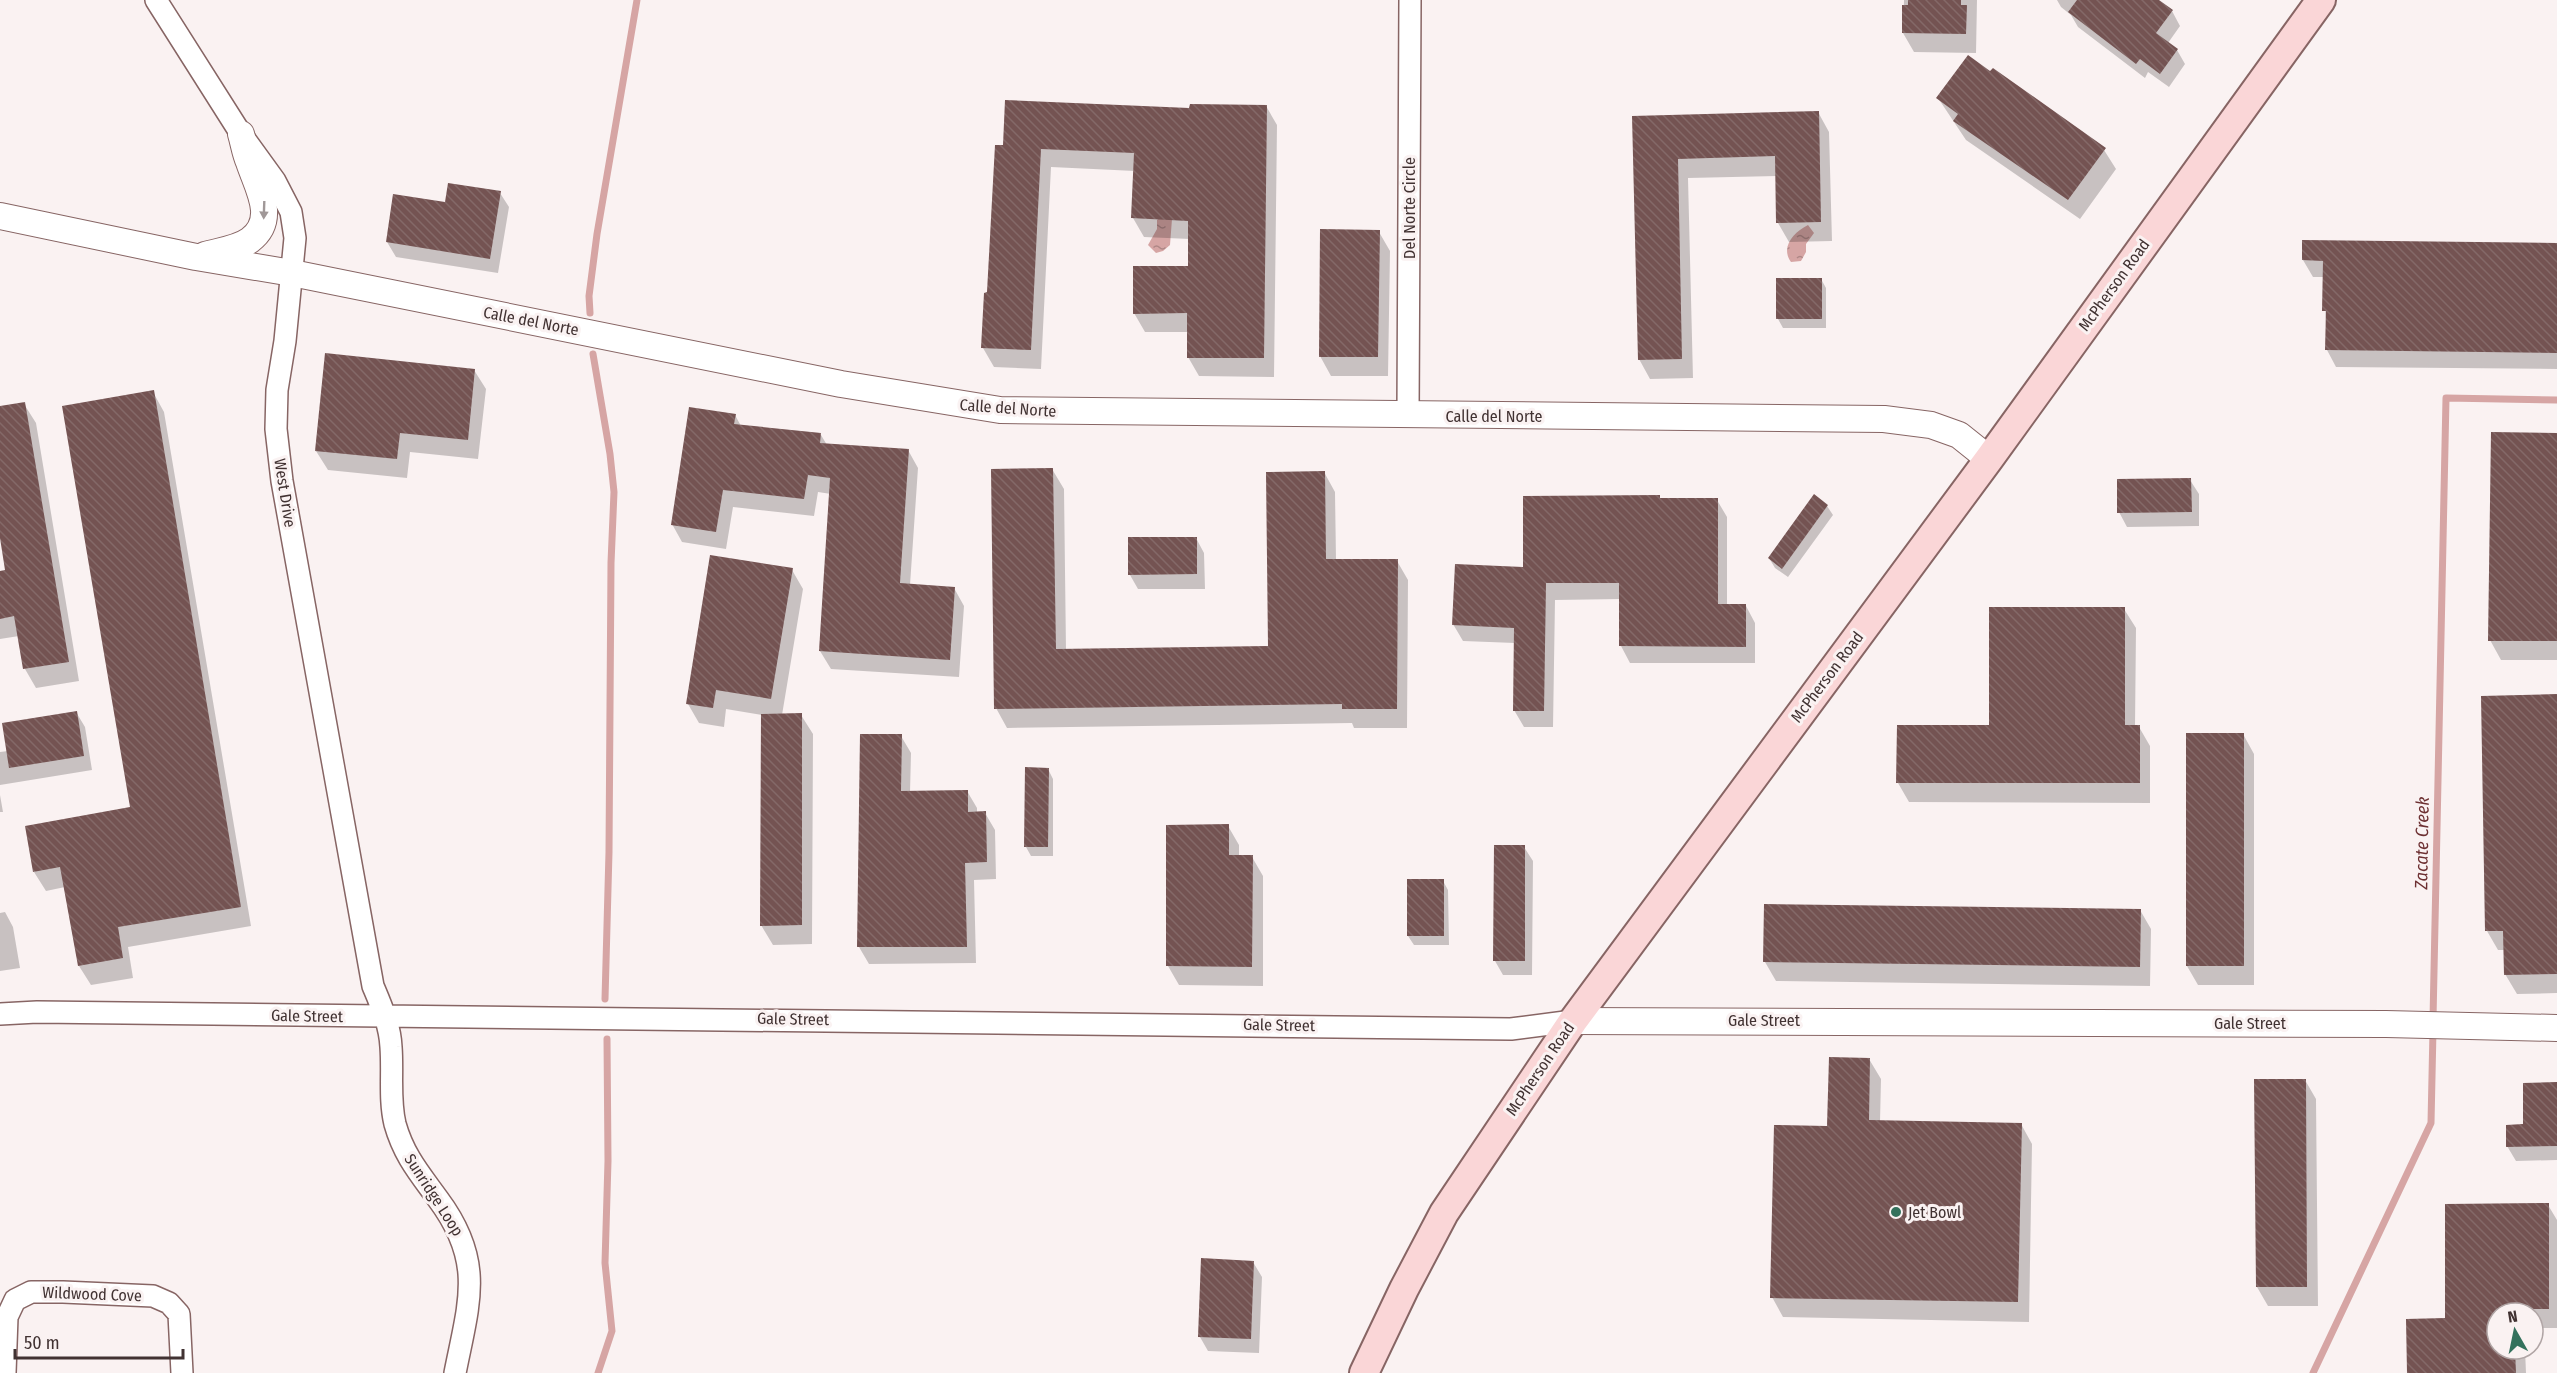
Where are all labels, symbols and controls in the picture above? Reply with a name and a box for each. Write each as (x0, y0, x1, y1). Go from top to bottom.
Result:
street label: Del Norte Circle (1400, 157, 1419, 259)
one-way arrow (259, 201, 268, 220)
street label: McPherson Road (2074, 235, 2154, 335)
street label: Calle del Norte (482, 302, 580, 340)
street label: Calle del Norte (959, 395, 1057, 421)
street label: Calle del Norte (1446, 407, 1542, 426)
street label: West Drive (270, 457, 300, 529)
street label: McPherson Road (1787, 628, 1867, 726)
water label: Zacate Creek (2410, 796, 2434, 891)
street label: Gale Street (271, 1006, 344, 1026)
street label: Gale Street (757, 1009, 830, 1029)
street label: Gale Street (1728, 1011, 1801, 1030)
street label: Gale Street (2214, 1014, 2287, 1033)
street label: Gale Street (1243, 1015, 1316, 1035)
street label: McPherson Road (1502, 1019, 1578, 1119)
street label: Sunridge Loop (400, 1150, 468, 1240)
place label: Jet Bowl (1908, 1203, 1961, 1222)
marker: Jet Bowl (1889, 1205, 1903, 1219)
street label: Wildwood Cove (42, 1283, 142, 1305)
north arrow (2485, 1301, 2545, 1361)
text: N (2507, 1307, 2519, 1327)
scale bar (15, 1322, 183, 1360)
text: 50 m (24, 1332, 60, 1354)

